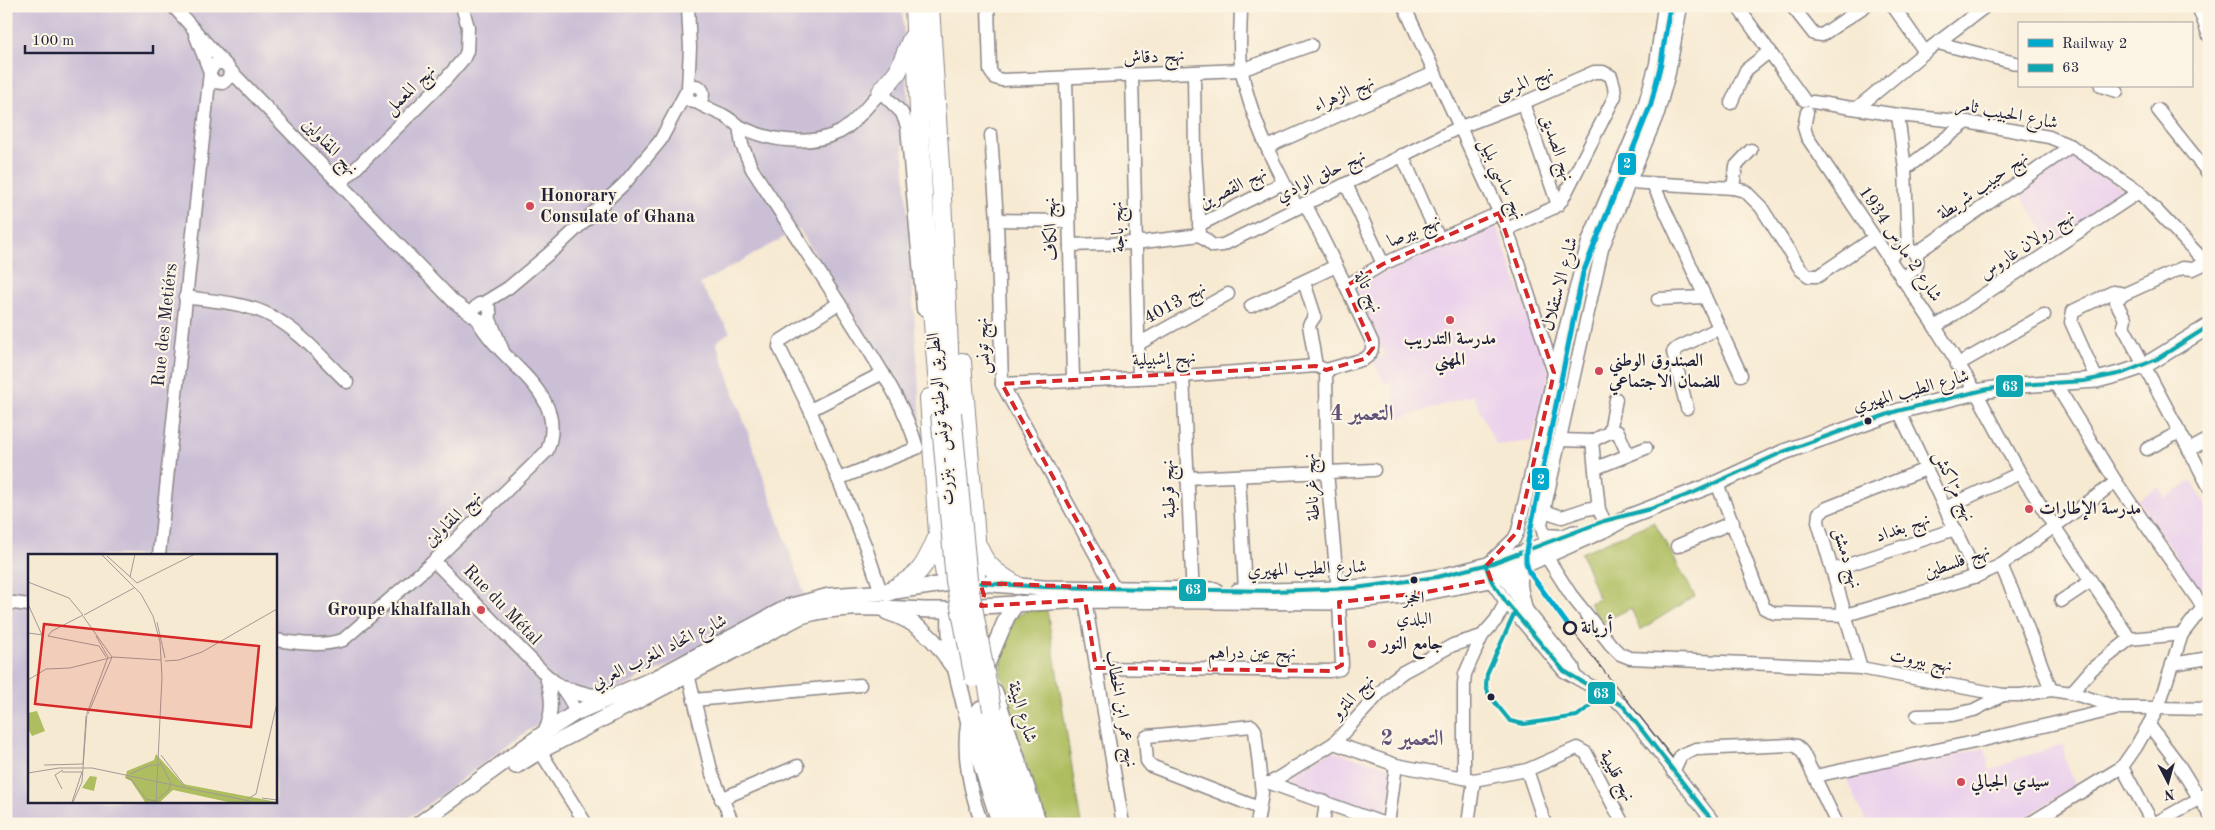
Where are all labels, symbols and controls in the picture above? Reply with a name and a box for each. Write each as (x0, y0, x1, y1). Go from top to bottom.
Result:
scale bar (25, 22, 152, 54)
legend (2018, 22, 2192, 88)
text: 100 m (32, 34, 74, 49)
text: Railway 2 (2062, 37, 2127, 52)
street label: نهج دقاش (1123, 46, 1185, 74)
text: 63 (2062, 61, 2079, 76)
street label: نهج المعمل (381, 62, 443, 123)
street label: نهج المرسى (1492, 63, 1558, 109)
street label: نهج الزهراء (1311, 73, 1379, 121)
street label: شارع الحبيب ثامر (1953, 95, 2060, 138)
street label: نهج الصديق (1532, 112, 1577, 185)
street label: نهج المقاولين (294, 115, 361, 183)
street label: نهج ساسي بليل (1469, 135, 1529, 226)
street label: نهج حلق الوادي (1273, 147, 1371, 211)
street label: نهج حبيب شريطة (1934, 148, 2035, 229)
line badge: 2 (1617, 152, 1637, 176)
text: 2 (1623, 157, 1631, 171)
street label: نهج القصرين (1196, 163, 1272, 218)
street label: شارع 2 مارس 1934 (1851, 183, 1945, 308)
place label: Honorary Consulate of Ghana (540, 187, 695, 226)
street label: نهج الكاف (1040, 197, 1067, 261)
marker: Honorary Consulate of Ghana (524, 200, 536, 212)
street label: نهج باجة (1108, 201, 1134, 253)
street label: نهج رولان غاروس (1976, 207, 2081, 288)
street label: نهج بيرصا (1385, 211, 1446, 256)
street label: شارع الاستقلال (1539, 235, 1586, 334)
street label: Rue des Metiérs (150, 262, 180, 388)
street label: نهج تالة (1345, 268, 1385, 318)
street label: نهج 4013 (1141, 279, 1212, 333)
marker: مدرسة التدريب المهني (1444, 314, 1456, 326)
street label: نهج تونس (973, 317, 999, 375)
place label: مدرسة التدريب المهني (1404, 330, 1496, 376)
street label: الطريق الوطنية تونس - بنزرت (924, 331, 960, 506)
street label: نهج إشبيلية (1132, 348, 1197, 376)
place label: الصندوق الوطني للضمان الاجتماعي (1608, 352, 1720, 396)
marker: الصندوق الوطني للضمان الاجتماعي (1593, 365, 1605, 377)
street label: شارع الطيب المهيري (1851, 367, 1972, 420)
line badge: 63 (1995, 374, 2024, 398)
text: 63 (2002, 380, 2018, 394)
district label: التعمير 4 (1330, 403, 1394, 425)
unlabelled marker (1863, 416, 1873, 426)
street label: نهج مرّاكش (1924, 448, 1978, 527)
street label: نهج غرناطة (1301, 452, 1329, 521)
street label: نهج قرطبة (1159, 459, 1185, 519)
line badge: 2 (1531, 467, 1550, 491)
text: 2 (1537, 473, 1545, 487)
street label: نهج المقاولين (421, 488, 489, 555)
place label: مدرسة الإطارات (2039, 499, 2141, 521)
marker: مدرسة الإطارات (2023, 503, 2035, 515)
street label: نهج بغداد (1873, 510, 1935, 551)
street label: نهج دمشق (1824, 526, 1865, 592)
street label: نهج فلسطين (1922, 542, 1994, 588)
inset map (28, 554, 276, 802)
street label: شارع الطيب المهيري (1247, 558, 1367, 585)
street label: Rue du Métal (460, 562, 544, 648)
marker: الحجز البلدي (1409, 575, 1419, 585)
line badge: 63 (1178, 578, 1207, 602)
text: 63 (1185, 583, 1201, 597)
place label: الحجز البلدي (1396, 589, 1432, 632)
place label: Groupe khalfallah (327, 601, 471, 619)
marker: Groupe khalfallah (475, 604, 487, 616)
street label: شارع اتحاد المغرب العربي (588, 611, 732, 697)
place label: أريانة (1581, 614, 1613, 638)
marker: أريانة (1563, 621, 1577, 635)
place label: جامع النور (1380, 635, 1443, 660)
marker: جامع النور (1366, 638, 1378, 650)
street label: نهج عين دراهم (1208, 644, 1296, 669)
street label: نهج بيروت (1887, 647, 1954, 681)
street label: نهج عمر ابن الخطاب (1096, 649, 1140, 770)
street label: نهج المترو (1327, 671, 1382, 728)
street label: شارع البيئة (999, 679, 1040, 746)
line badge: 63 (1587, 681, 1616, 705)
text: 63 (1593, 687, 1609, 701)
unlabelled marker (1486, 692, 1496, 702)
district label: التعمير 2 (1380, 728, 1444, 750)
street label: نهج قليبية (1591, 748, 1638, 807)
north arrow (2142, 758, 2192, 808)
place label: سيدي الجبالي (1970, 773, 2050, 796)
marker: سيدي الجبالي (1955, 776, 1967, 788)
text: N (2163, 786, 2175, 801)

